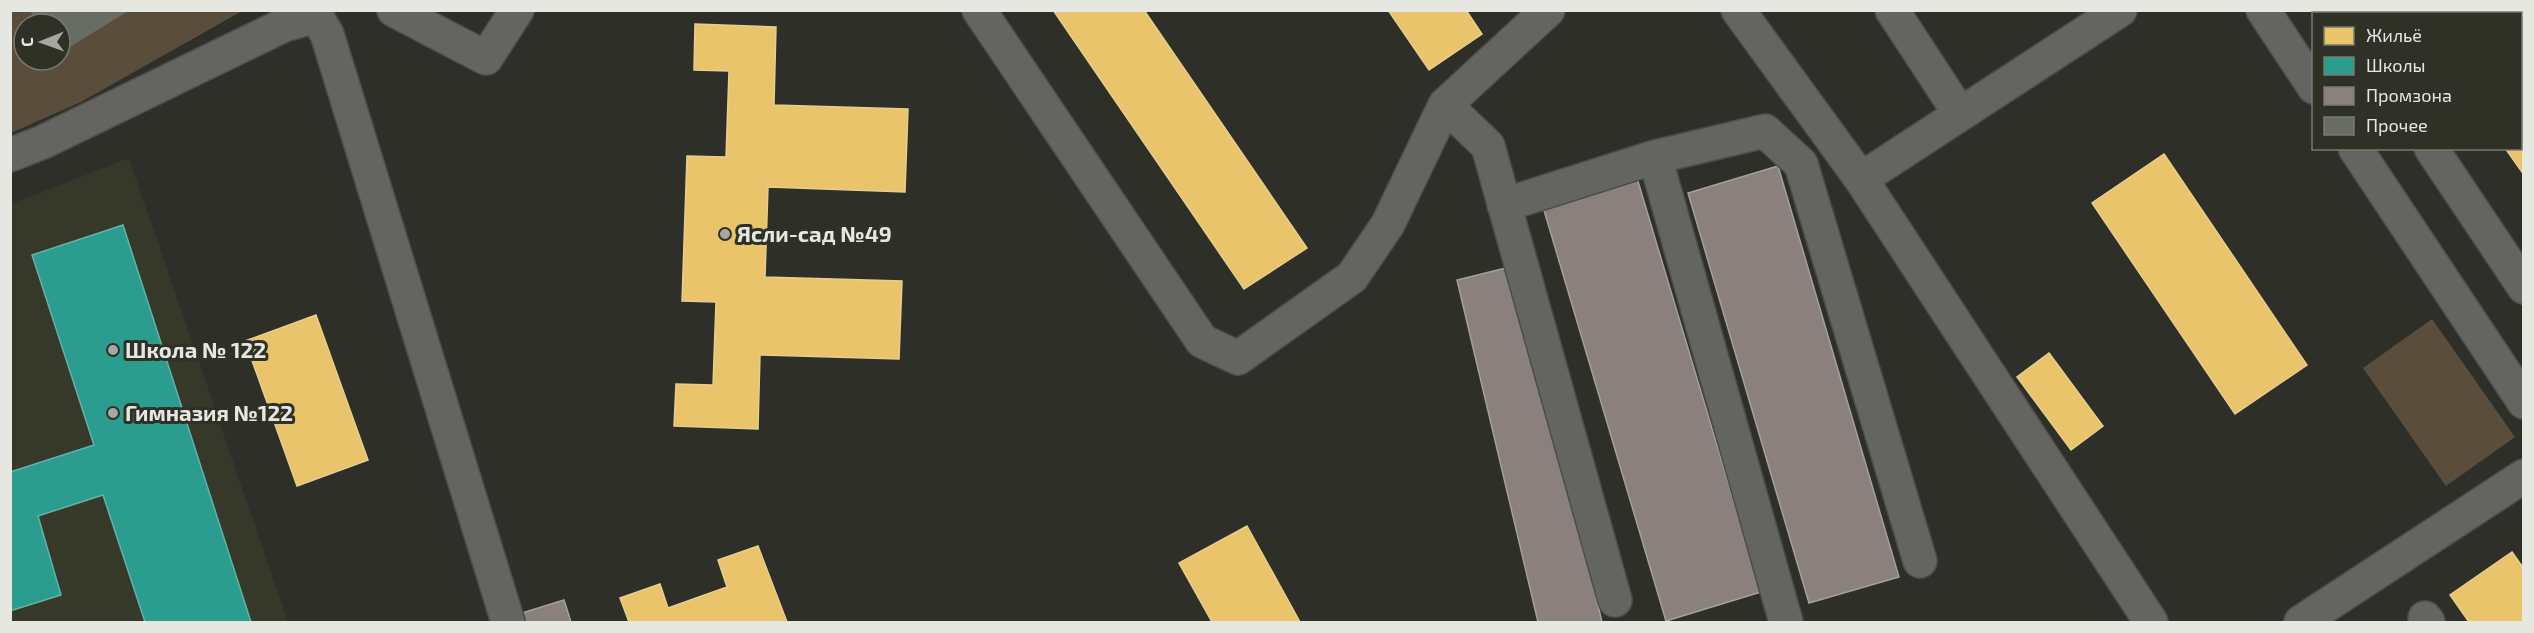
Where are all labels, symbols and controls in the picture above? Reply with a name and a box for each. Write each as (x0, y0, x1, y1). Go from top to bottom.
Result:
north arrow (12, 12, 72, 72)
legend (2312, 12, 2522, 150)
text: Жильё (2366, 24, 2422, 46)
text: С (17, 37, 36, 47)
text: Школы (2366, 54, 2426, 76)
text: Промзона (2366, 84, 2452, 106)
text: Прочее (2366, 114, 2428, 136)
place label: Ясли-сад №49 (737, 220, 892, 246)
marker: Ясли-сад №49 (718, 227, 732, 241)
place label: Школа № 122 (125, 336, 266, 362)
marker: Школа № 122 (106, 343, 120, 357)
place label: Гимназия №122 (125, 399, 293, 425)
marker: Гимназия №122 (106, 406, 120, 420)

